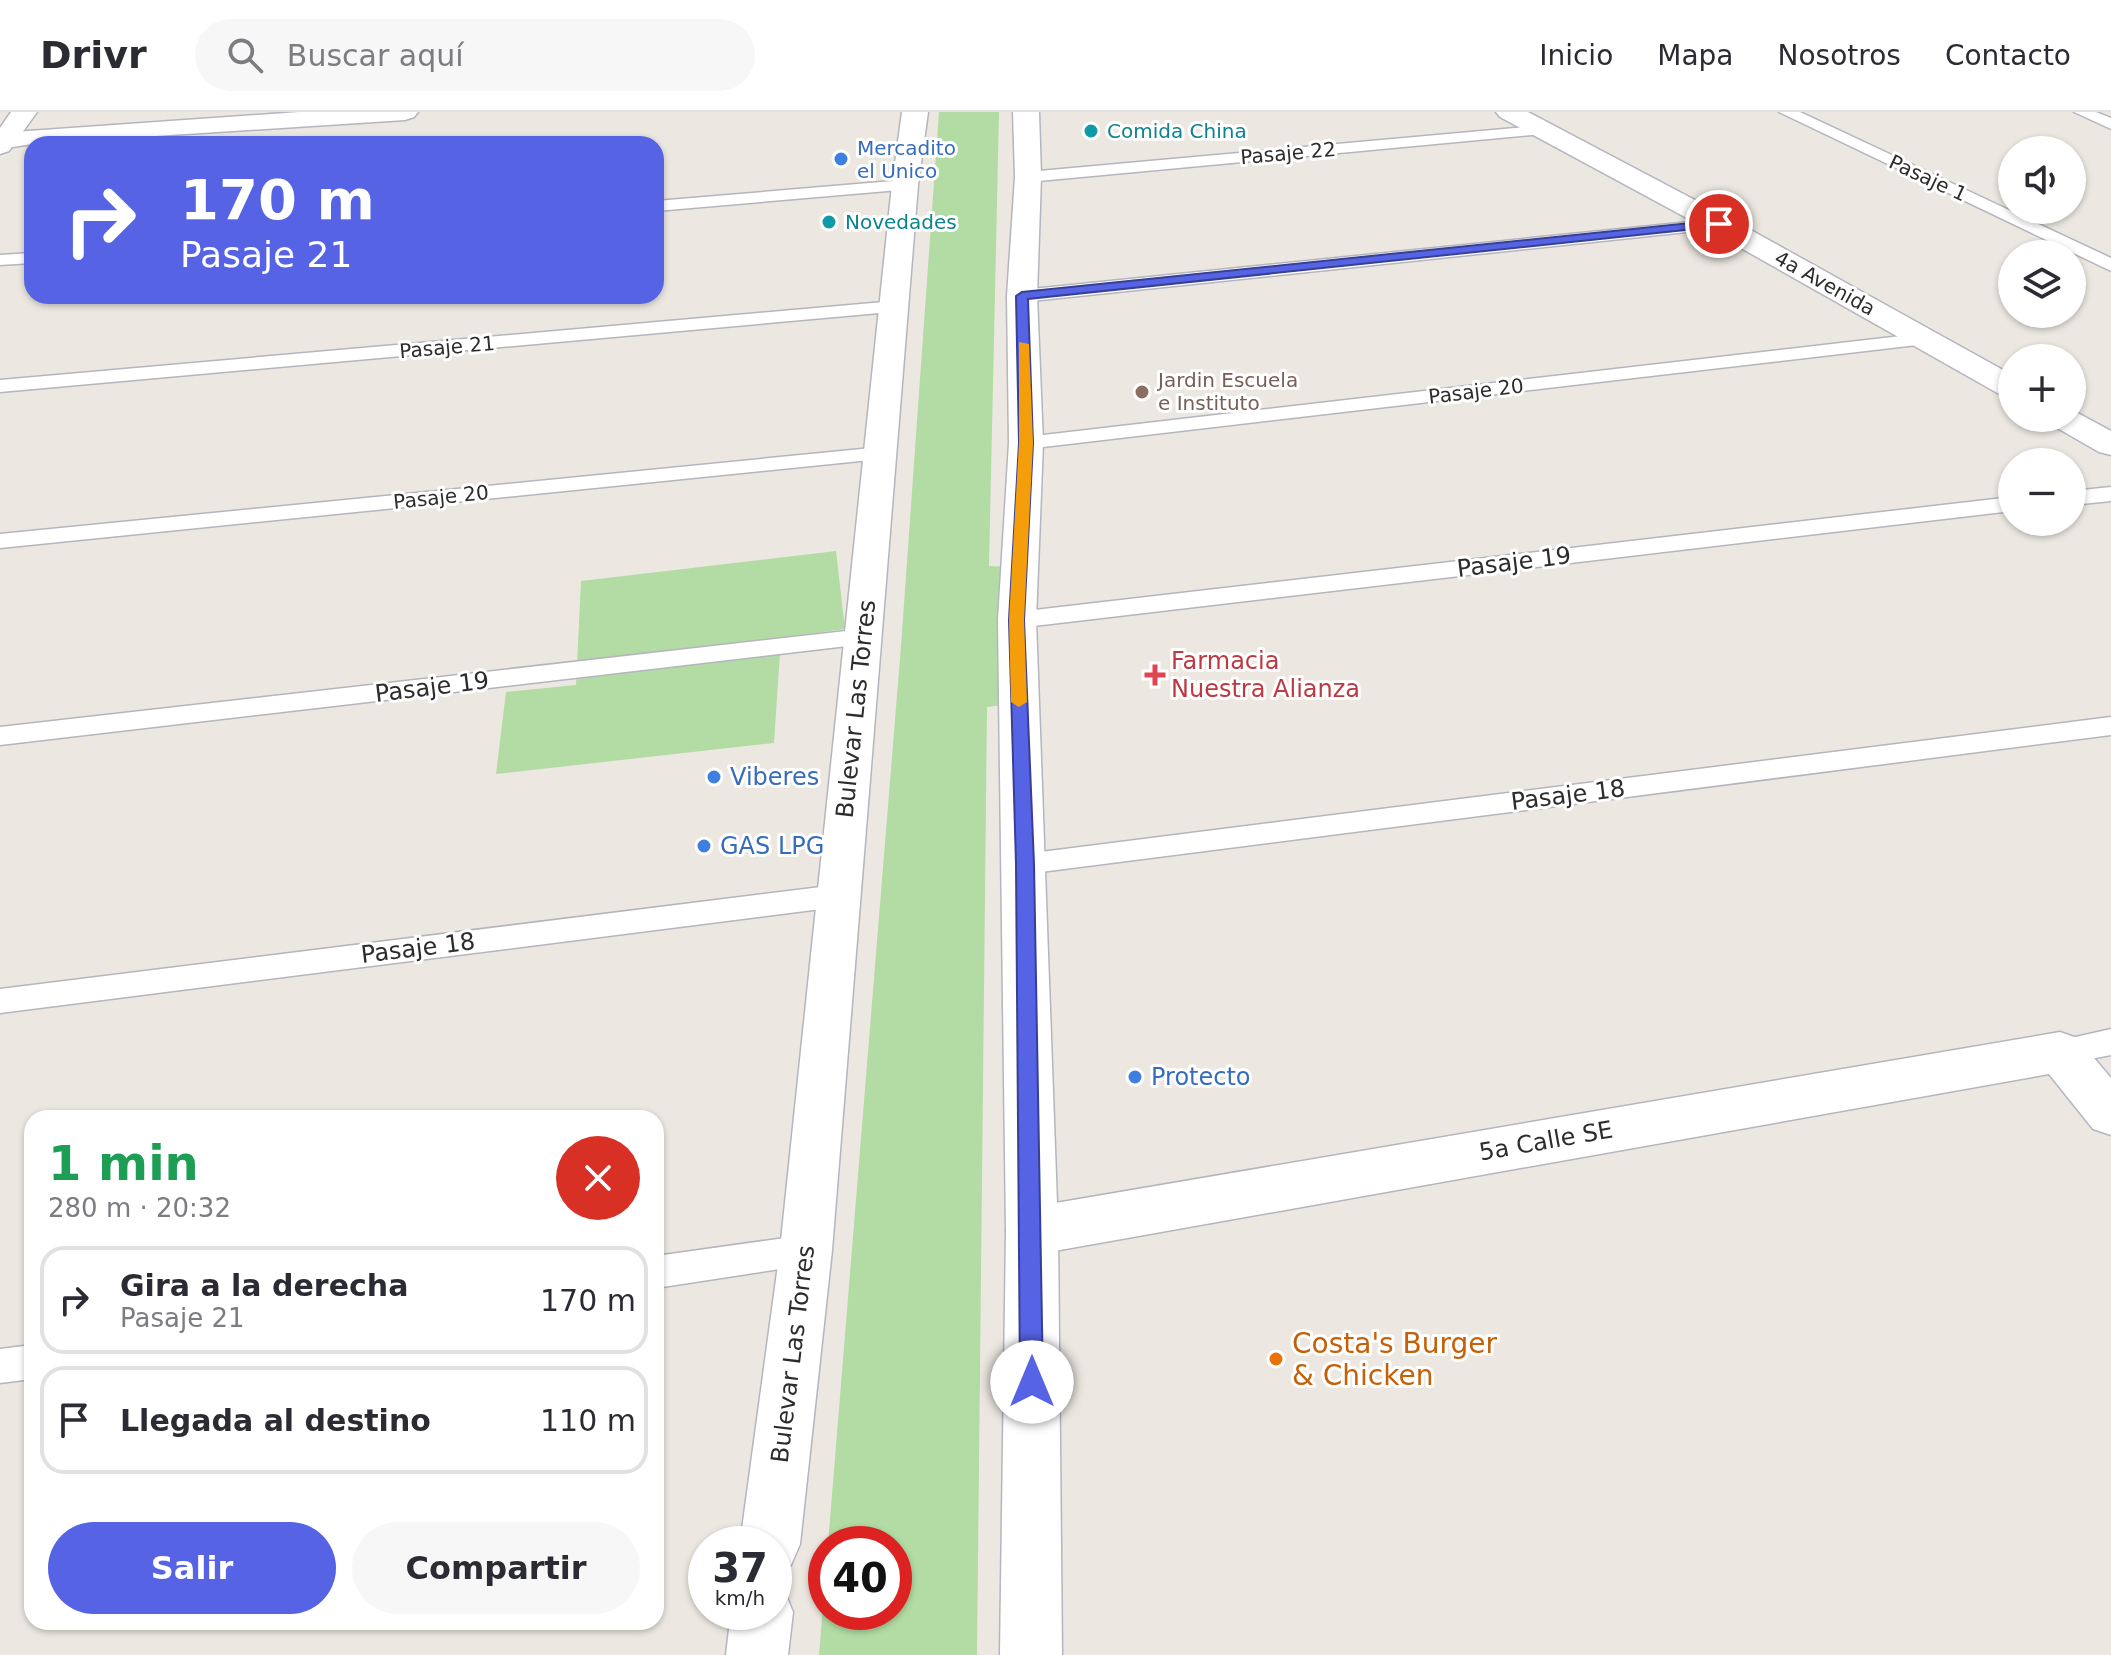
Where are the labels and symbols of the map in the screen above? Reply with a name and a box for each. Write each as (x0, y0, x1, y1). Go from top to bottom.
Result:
place label: Comida China (1107, 119, 1247, 143)
marker: Comida China (1082, 122, 1100, 140)
place label: Mercadito el Unico (857, 136, 956, 183)
street label: Pasaje 22 (1239, 137, 1337, 169)
marker: Mercadito el Unico (832, 150, 850, 168)
street label: Pasaje 1 (1885, 150, 1971, 206)
pin (1685, 190, 1753, 258)
place label: Novedades (845, 210, 957, 234)
marker: Novedades (820, 213, 838, 231)
street label: 4a Avenida (1771, 246, 1879, 320)
street label: Pasaje 21 (398, 331, 496, 363)
place label: Jardin Escuela e Instituto (1156, 368, 1298, 415)
street label: Pasaje 20 (1427, 373, 1525, 409)
marker: Jardin Escuela e Instituto (1133, 383, 1151, 401)
street label: Pasaje 20 (392, 480, 490, 514)
street label: Pasaje 19 (1455, 541, 1573, 583)
street label: Bulevar Las Torres (831, 599, 881, 819)
place label: Farmacia Nuestra Alianza (1171, 647, 1360, 703)
street label: Pasaje 19 (373, 666, 491, 708)
marker: Farmacia Nuestra Alianza (1146, 666, 1164, 684)
place label: Viberes (730, 763, 819, 791)
marker: Viberes (705, 768, 723, 786)
street label: Pasaje 18 (1509, 774, 1627, 816)
place label: GAS LPG (720, 832, 824, 860)
marker: GAS LPG (695, 837, 713, 855)
street label: Pasaje 18 (359, 927, 477, 969)
place label: Protecto (1151, 1063, 1251, 1091)
marker: Protecto (1126, 1068, 1144, 1086)
street label: 5a Calle SE (1477, 1115, 1615, 1167)
street label: Bulevar Las Torres (766, 1244, 820, 1464)
place label: Costa's Burger & Chicken (1292, 1327, 1498, 1392)
position arrow (990, 1340, 1074, 1424)
marker: Costa's Burger & Chicken (1267, 1350, 1285, 1368)
speed limit sign: 40 (808, 1526, 912, 1630)

